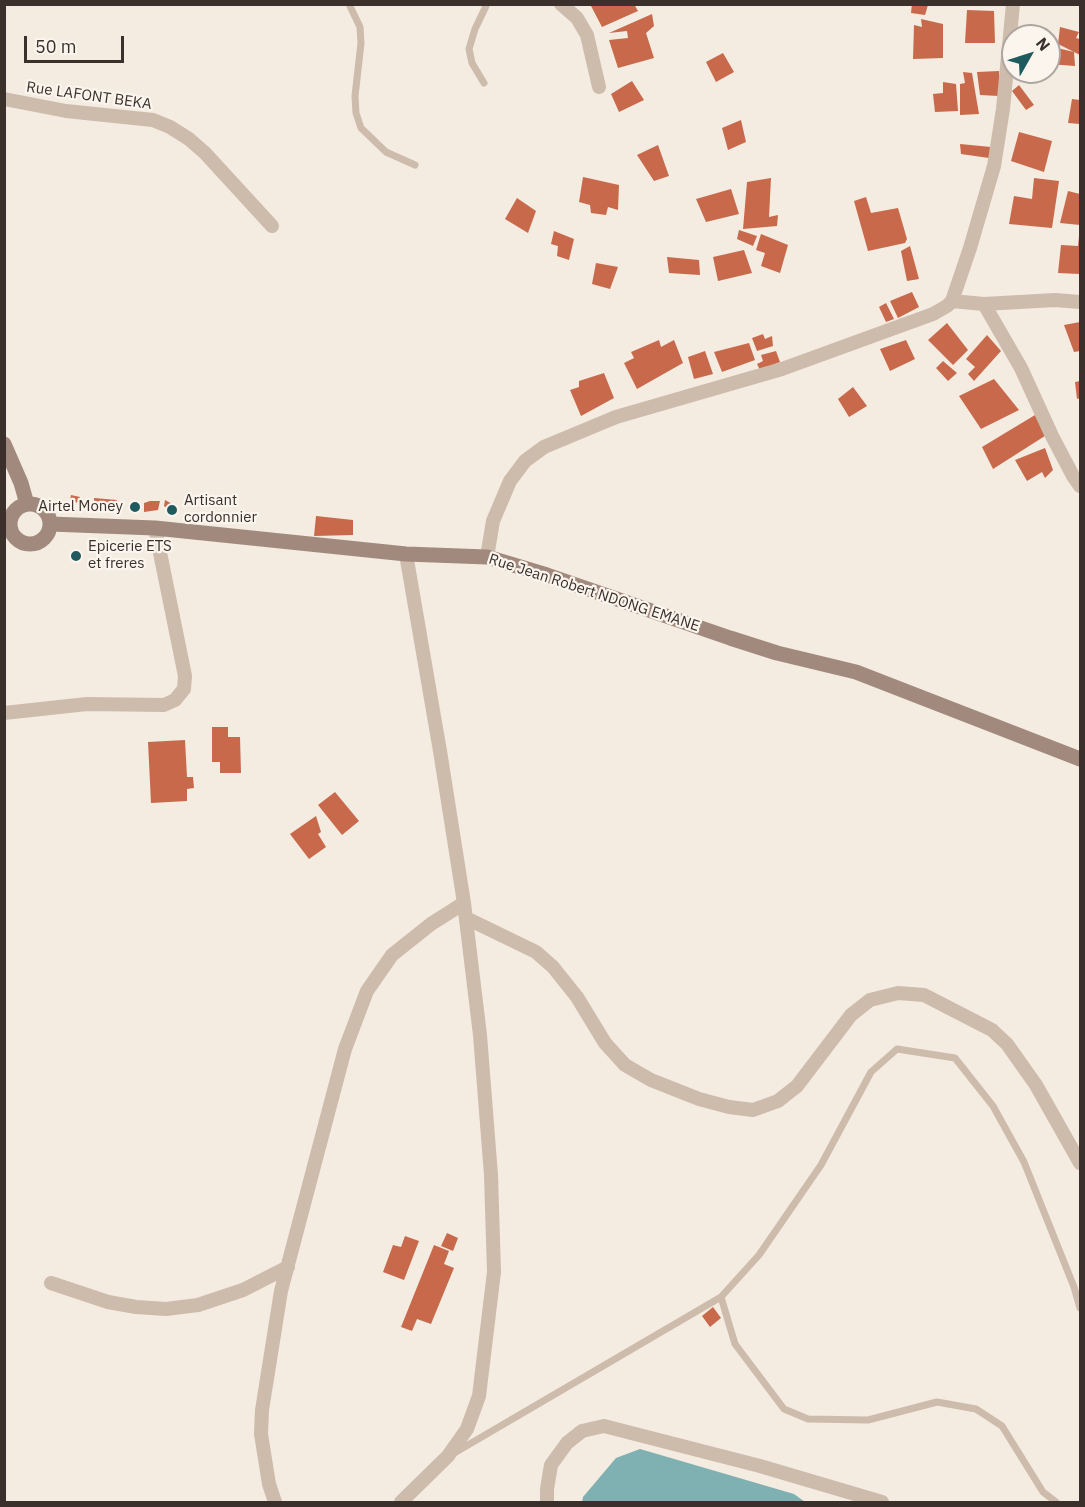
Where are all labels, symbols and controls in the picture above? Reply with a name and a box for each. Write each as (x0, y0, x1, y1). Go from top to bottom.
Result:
scale bar (27, 24, 128, 62)
north arrow (1001, 24, 1061, 84)
text: N (1032, 33, 1055, 55)
text: 50 m (35, 35, 77, 58)
street label: Rue LAFONT BEKA (25, 78, 153, 114)
place label: Artisant cordonnier (184, 492, 257, 527)
place label: Airtel Money (38, 498, 123, 516)
marker: Airtel Money (128, 500, 142, 514)
marker: Artisant cordonnier (165, 503, 179, 517)
place label: Epicerie ETS et freres (88, 538, 172, 573)
marker: Epicerie ETS et freres (69, 549, 83, 563)
street label: Rue Jean Robert NDONG EMANE (486, 550, 702, 636)

